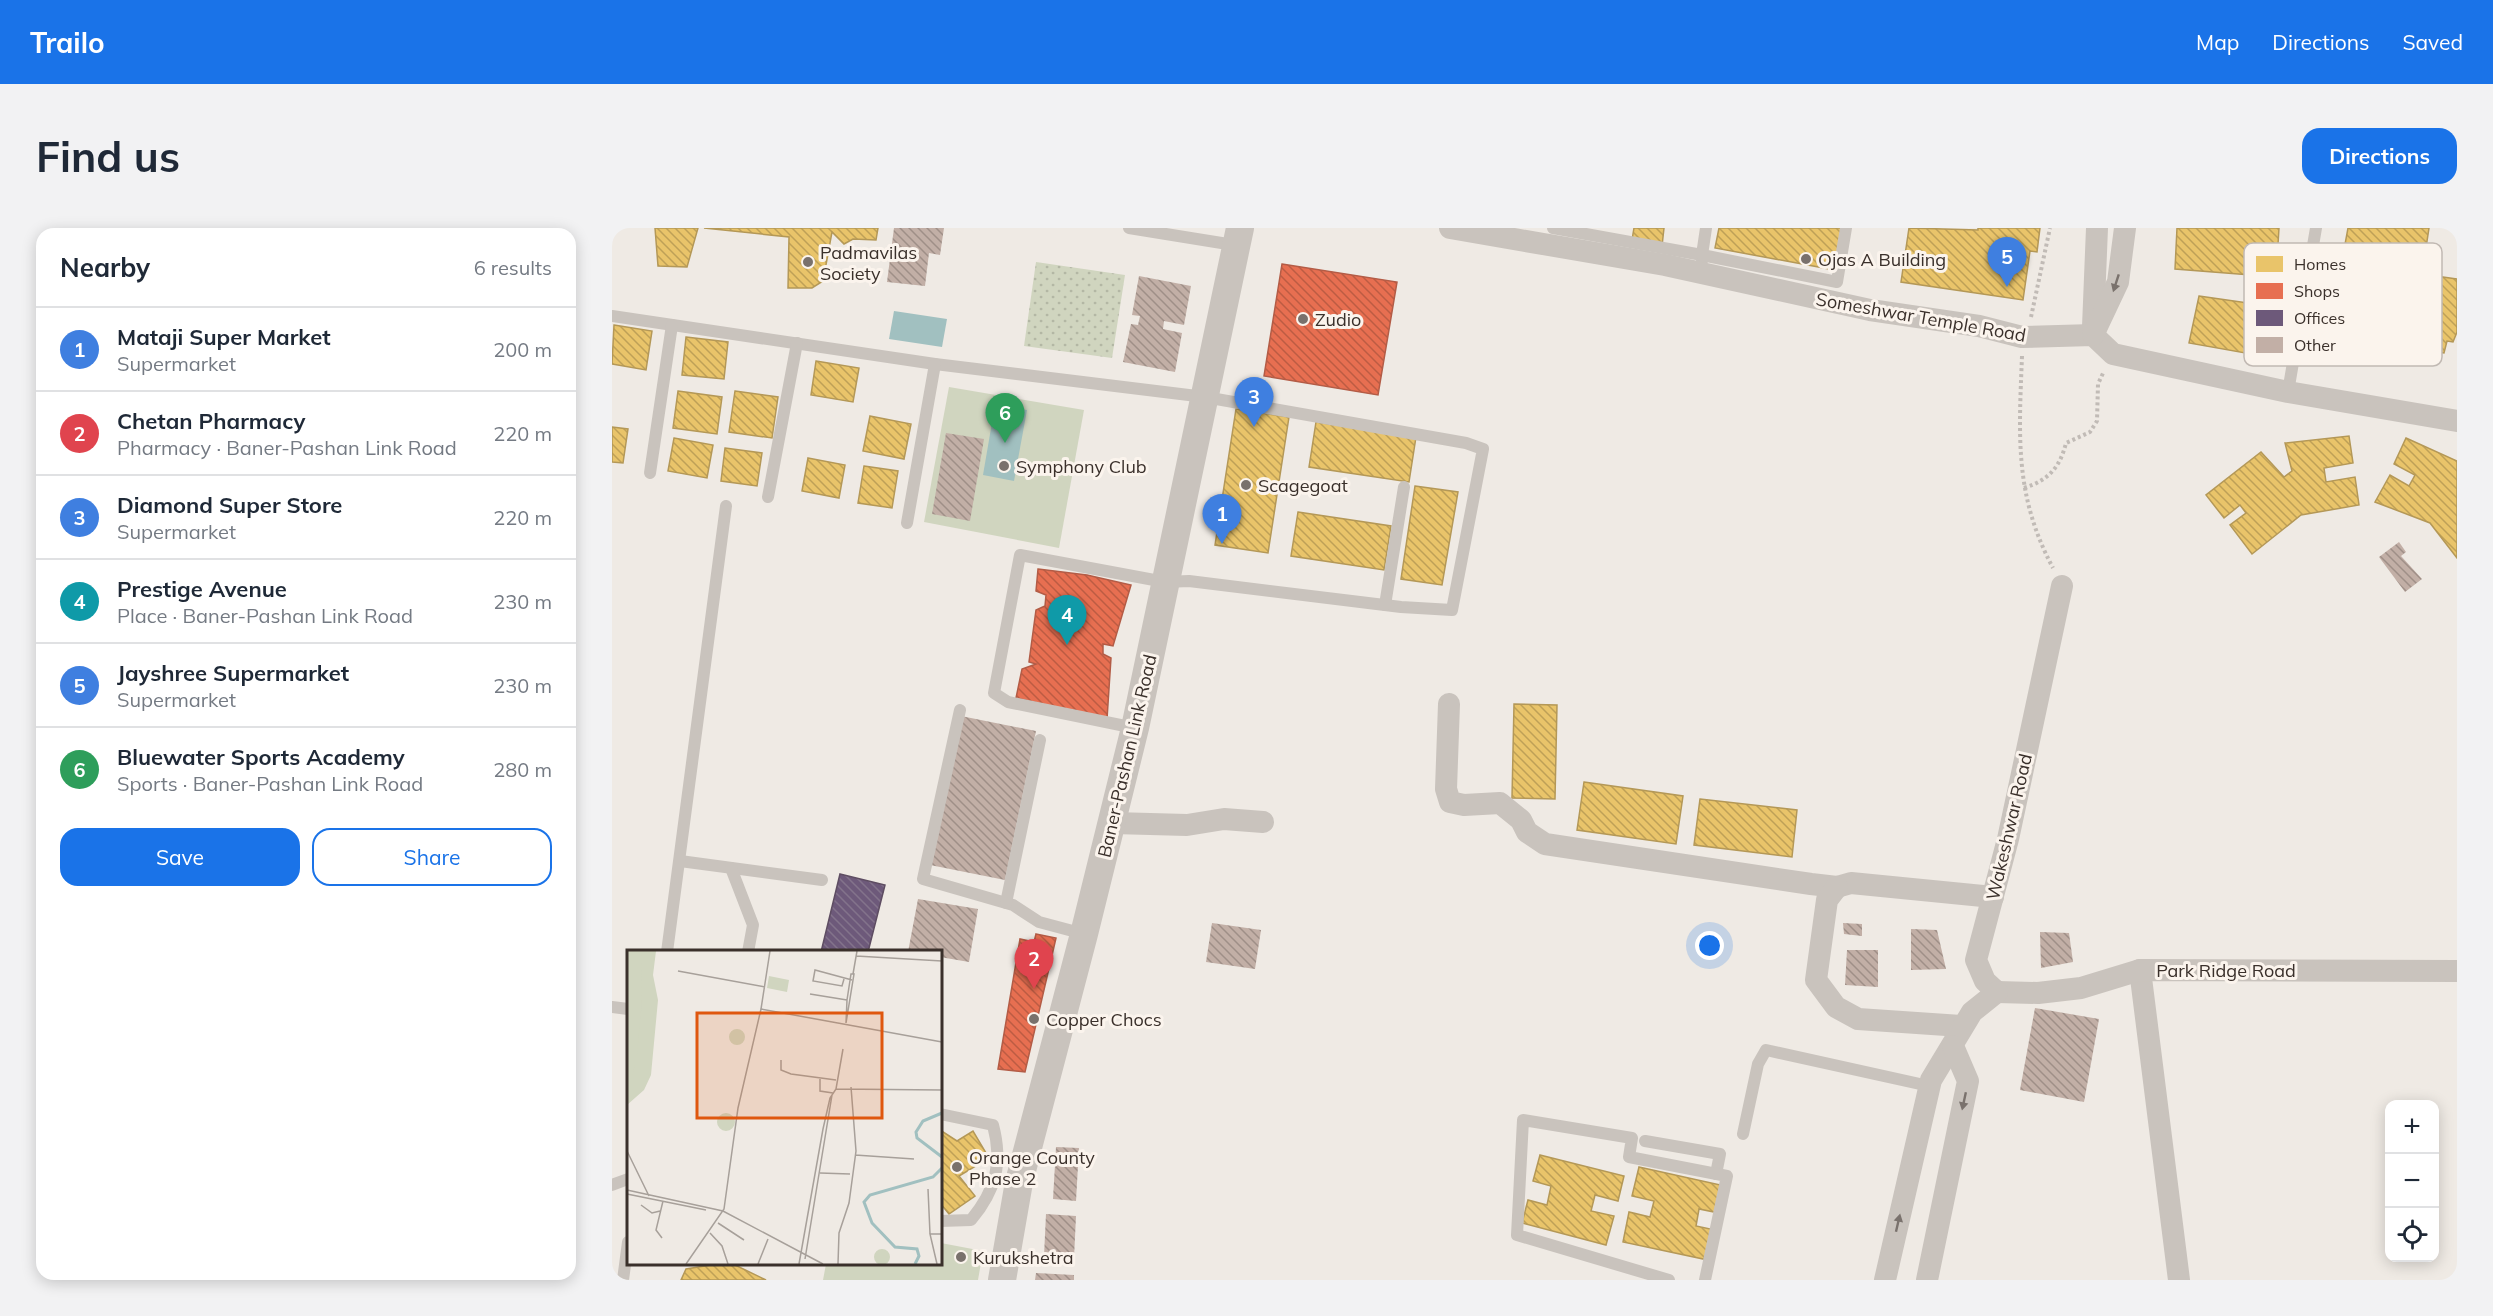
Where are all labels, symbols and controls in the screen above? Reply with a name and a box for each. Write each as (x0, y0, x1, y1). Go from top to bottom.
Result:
text: Trailo (30, 25, 105, 60)
text: Map (2196, 29, 2239, 55)
text: Directions (2272, 29, 2369, 55)
text: Saved (2402, 29, 2463, 55)
button: Directions (2302, 128, 2457, 184)
text: Find us (36, 130, 180, 183)
pin: 5 (1988, 238, 2026, 287)
place label: Padmavilas Society (820, 241, 917, 285)
legend (2244, 243, 2442, 366)
place label: Ojas A Building (1818, 248, 1946, 271)
text: Nearby (60, 251, 150, 284)
marker: Ojas A Building (1799, 252, 1813, 266)
text: Homes (2294, 254, 2346, 274)
text: 6 results (474, 255, 552, 280)
marker: Padmavilas Society (801, 255, 815, 269)
one-way arrow (2111, 275, 2120, 293)
text: Shops (2294, 281, 2340, 301)
street label: Someshwar Temple Road (1814, 287, 2028, 347)
place label: Zudio (1315, 308, 1361, 331)
text: Offices (2294, 308, 2345, 328)
marker: Zudio (1296, 312, 1310, 326)
text: Mataji Super Market (117, 323, 331, 351)
text: Other (2294, 335, 2336, 355)
text: 1 (74, 337, 86, 362)
text: 200 m (493, 337, 552, 362)
text: Supermarket (117, 351, 236, 376)
pin: 3 (1234, 378, 1274, 427)
pin: 6 (986, 394, 1024, 443)
text: Chetan Pharmacy (117, 407, 305, 435)
text: 2 (74, 421, 86, 446)
text: 220 m (493, 421, 552, 446)
text: Pharmacy · Baner-Pashan Link Road (117, 435, 457, 460)
place label: Symphony Club (1016, 455, 1147, 478)
marker: Symphony Club (997, 459, 1011, 473)
place label: Scagegoat (1258, 474, 1348, 497)
marker: Scagegoat (1239, 478, 1253, 492)
text: Diamond Super Store (117, 491, 342, 519)
pin: 1 (1202, 494, 1242, 544)
text: 3 (74, 505, 86, 530)
text: 220 m (493, 505, 552, 530)
text: Supermarket (117, 519, 236, 544)
text: Prestige Avenue (117, 575, 287, 603)
text: 4 (74, 589, 86, 614)
text: 230 m (493, 589, 552, 614)
pin: 4 (1048, 596, 1086, 645)
text: Place · Baner-Pashan Link Road (117, 603, 413, 628)
street label: Baner-Pashan Link Road (1092, 652, 1162, 860)
text: Jayshree Supermarket (117, 659, 349, 687)
text: 5 (74, 673, 86, 698)
text: 230 m (493, 673, 552, 698)
text: Supermarket (117, 687, 236, 712)
text: Bluewater Sports Academy (117, 743, 405, 771)
street label: Wakeshwar Road (1981, 752, 2037, 902)
text: 6 (74, 757, 86, 782)
text: 280 m (493, 757, 552, 782)
text: Sports · Baner-Pashan Link Road (117, 771, 423, 796)
button: Save (60, 828, 300, 886)
button: Share (312, 828, 552, 886)
your location (1695, 931, 1724, 960)
pin: 2 (1014, 940, 1054, 989)
inset map (627, 950, 942, 1265)
street label: Park Ridge Road (2156, 959, 2296, 982)
place label: Copper Chocs (1046, 1008, 1162, 1031)
marker: Copper Chocs (1027, 1012, 1041, 1026)
one-way arrow (1959, 1092, 1968, 1111)
map controls (2385, 1100, 2439, 1262)
button: + (2385, 1100, 2439, 1154)
place label: Orange County Phase 2 (969, 1146, 1095, 1190)
button: − (2385, 1154, 2439, 1208)
marker: Orange County Phase 2 (950, 1160, 964, 1174)
button: locate (2385, 1208, 2439, 1262)
one-way arrow (1894, 1214, 1904, 1232)
place label: Kurukshetra (973, 1246, 1073, 1269)
marker: Kurukshetra (954, 1250, 968, 1264)

